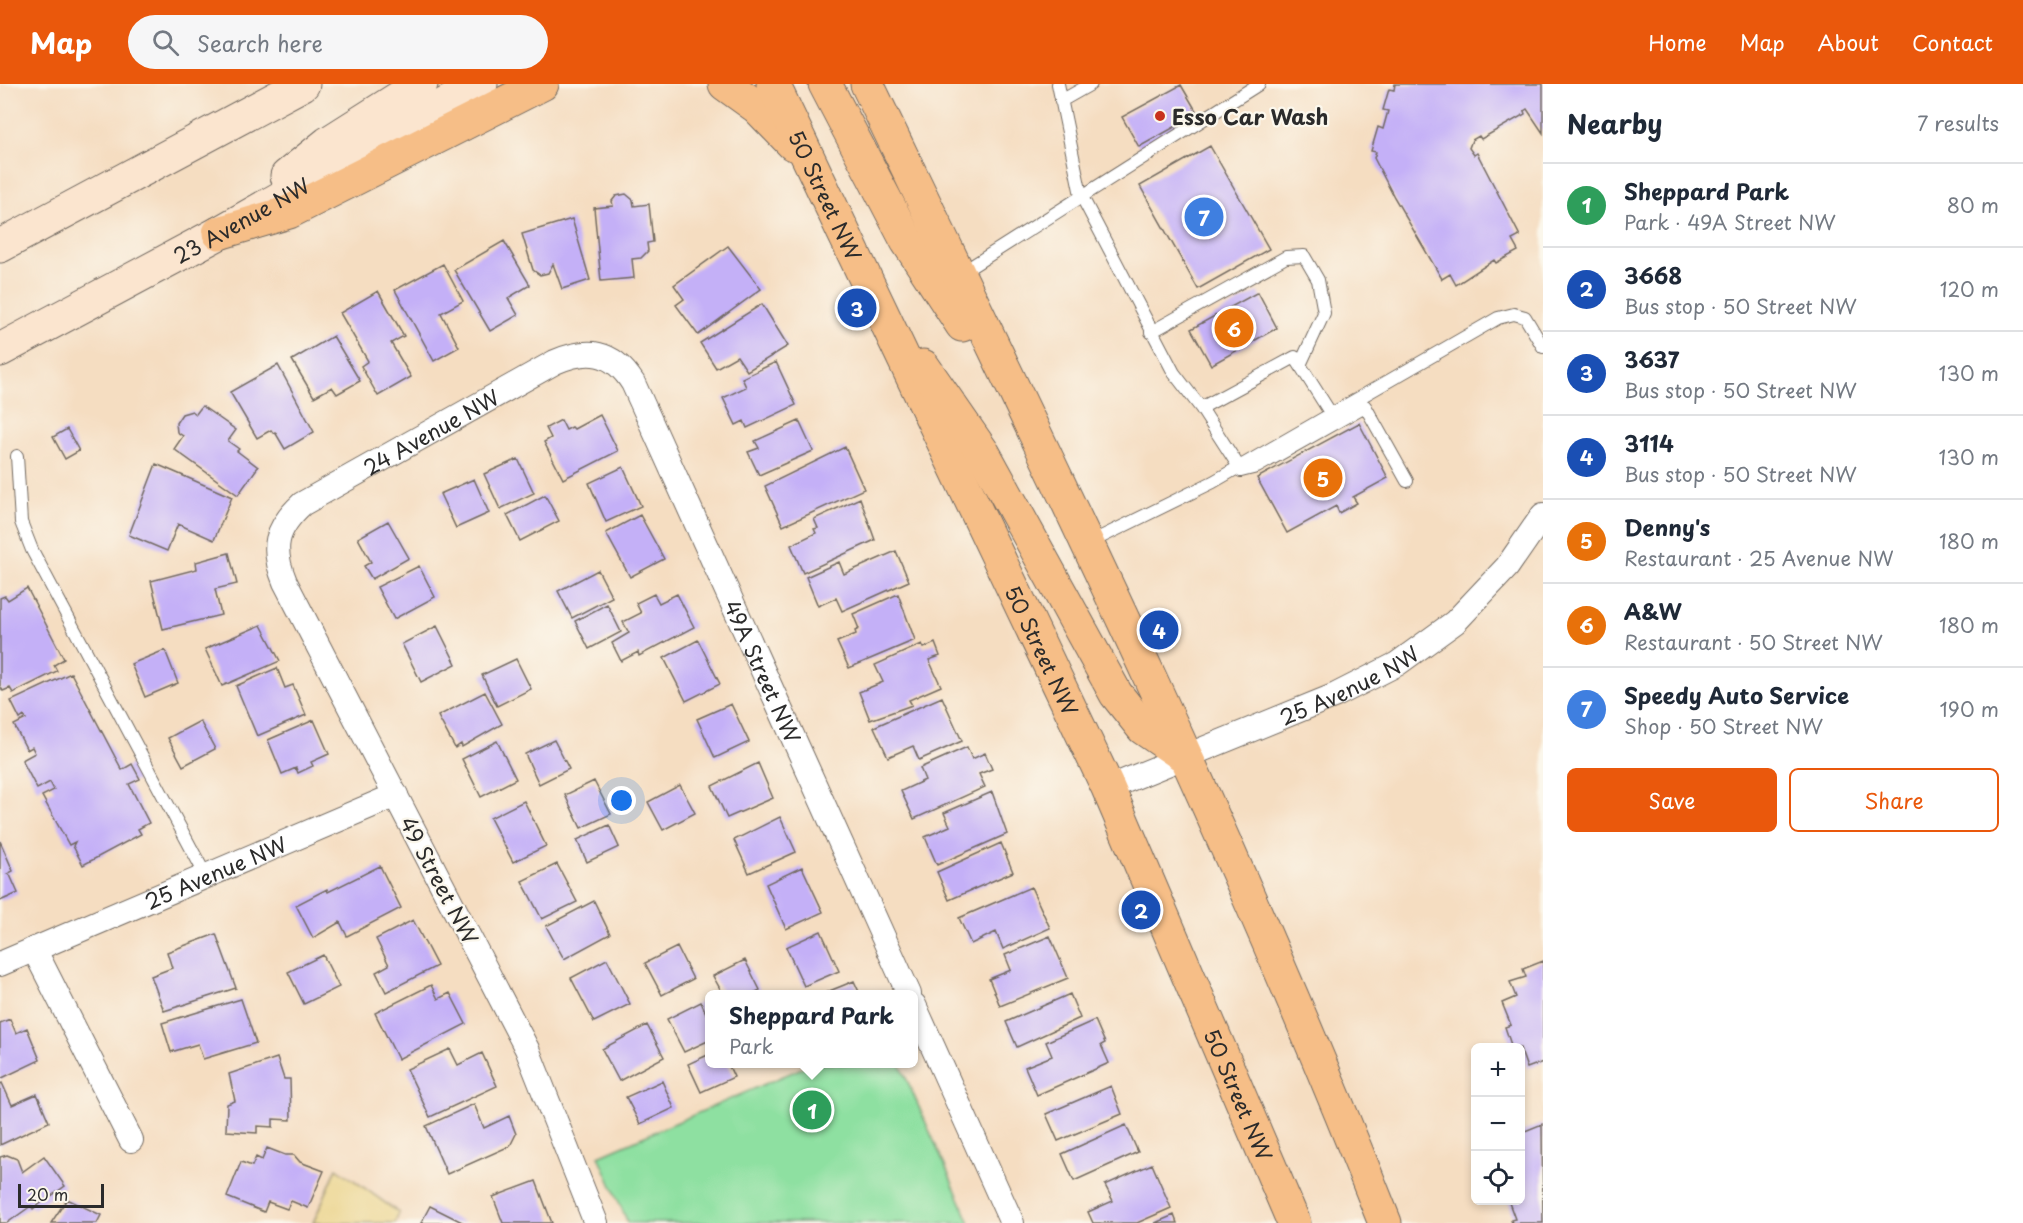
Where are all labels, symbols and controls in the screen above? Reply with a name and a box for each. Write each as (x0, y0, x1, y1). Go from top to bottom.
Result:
search box (128, 15, 548, 69)
text: Map (30, 21, 92, 64)
icon: search (149, 26, 182, 59)
text: Search here (197, 26, 323, 59)
text: Home (1648, 26, 1707, 58)
text: Map (1740, 26, 1785, 58)
text: About (1818, 26, 1879, 58)
text: Contact (1912, 26, 1993, 58)
place label: Esso Car Wash (1172, 100, 1328, 132)
text: Nearby (1567, 104, 1662, 143)
text: 7 results (1917, 108, 1999, 138)
marker: Esso Car Wash (1153, 109, 1167, 123)
street label: 50 Street NW (781, 125, 871, 266)
street label: 23 Avenue NW (167, 169, 316, 271)
text: Sheppard Park (1624, 174, 1789, 207)
text: 1 (1582, 190, 1591, 220)
text: 80 m (1947, 190, 1999, 220)
pin: 7 (1184, 194, 1224, 240)
text: Park · 49A Street NW (1624, 207, 1836, 237)
text: 3668 (1624, 258, 1682, 291)
text: 2 (1579, 274, 1594, 304)
text: 120 m (1940, 274, 1999, 304)
pin: 3 (838, 286, 876, 330)
text: Bus stop · 50 Street NW (1624, 291, 1857, 321)
pin: 6 (1214, 306, 1254, 350)
text: 3637 (1624, 342, 1679, 375)
text: 3 (1580, 358, 1593, 388)
text: 130 m (1939, 358, 1999, 388)
text: Bus stop · 50 Street NW (1624, 375, 1857, 405)
street label: 24 Avenue NW (357, 380, 505, 483)
text: 3114 (1624, 426, 1674, 459)
text: 4 (1580, 442, 1593, 472)
text: 130 m (1939, 442, 1999, 472)
pin: 5 (1304, 456, 1342, 500)
text: Bus stop · 50 Street NW (1624, 459, 1857, 489)
text: Denny's (1624, 510, 1710, 543)
text: 5 (1580, 526, 1593, 556)
text: 180 m (1939, 526, 1999, 556)
text: Restaurant · 25 Avenue NW (1624, 543, 1893, 573)
street label: 50 Street NW (998, 580, 1087, 721)
street label: 49A Street NW (717, 594, 810, 748)
text: A&W (1624, 594, 1682, 627)
pin: 4 (1140, 608, 1178, 652)
text: 6 (1579, 610, 1594, 640)
text: 180 m (1939, 610, 1999, 640)
text: Restaurant · 50 Street NW (1624, 627, 1883, 657)
street label: 25 Avenue NW (1274, 637, 1426, 733)
text: Speedy Auto Service (1624, 678, 1849, 711)
text: 7 (1581, 694, 1592, 724)
text: 190 m (1940, 694, 1999, 724)
text: Shop · 50 Street NW (1624, 711, 1823, 741)
button: Save (1567, 768, 1777, 832)
button: Share (1789, 768, 1999, 832)
your location (607, 786, 636, 815)
street label: 49 Street NW (393, 810, 487, 950)
street label: 25 Avenue NW (139, 827, 292, 917)
pin: 2 (1122, 888, 1160, 932)
popup (705, 990, 918, 1068)
text: Sheppard Park (729, 998, 894, 1031)
street label: 50 Street NW (1197, 1023, 1282, 1166)
text: Park (729, 1031, 774, 1061)
map controls (1471, 1043, 1525, 1205)
button: + (1471, 1043, 1525, 1097)
pin: 1 (792, 1088, 832, 1132)
button: − (1471, 1097, 1525, 1151)
button: locate (1471, 1151, 1525, 1205)
scale bar (18, 1181, 104, 1208)
text: 20 m (27, 1182, 68, 1206)

